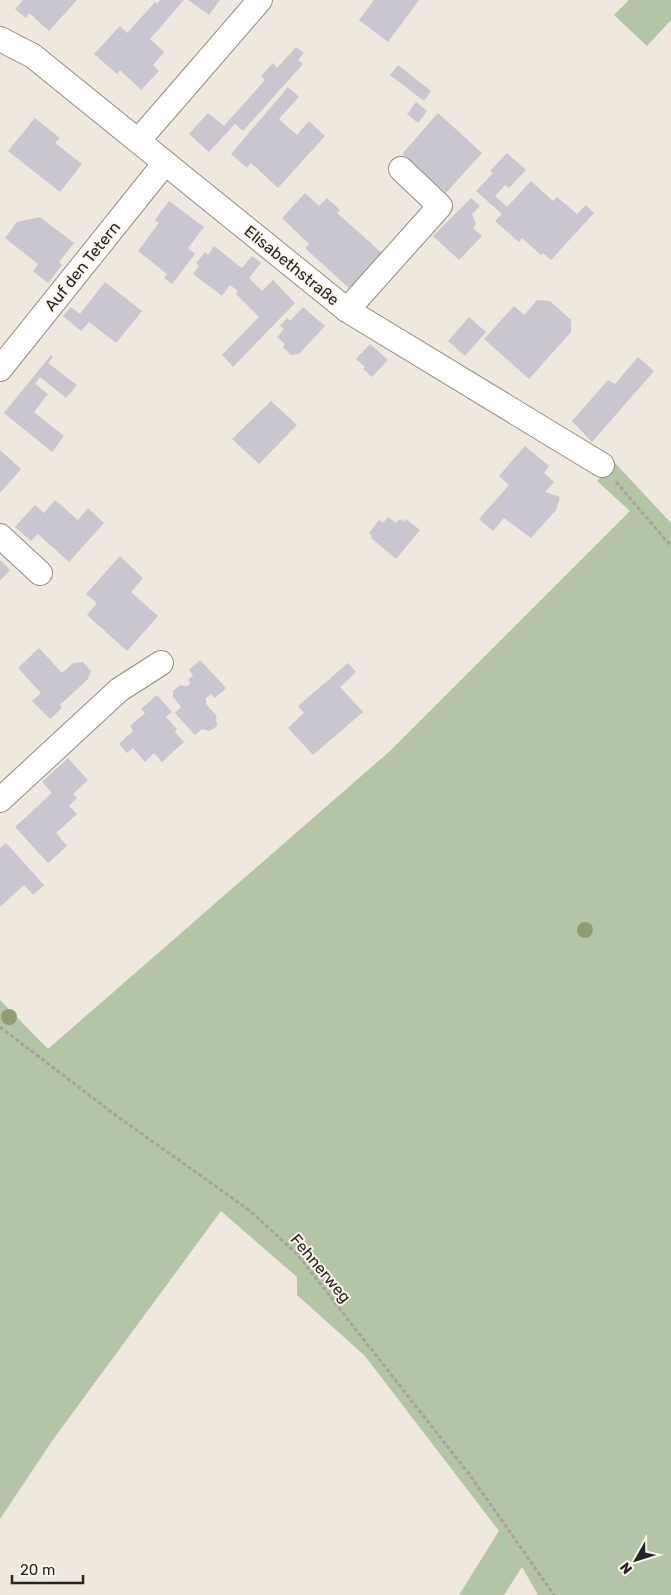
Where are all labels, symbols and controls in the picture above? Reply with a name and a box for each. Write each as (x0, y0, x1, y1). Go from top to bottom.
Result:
street label: Auf den Tetern (41, 218, 124, 315)
street label: Elisabethstraße (240, 221, 343, 309)
street label: Fehnerweg (286, 1230, 355, 1307)
north arrow (611, 1535, 661, 1585)
scale bar (12, 1552, 84, 1584)
text: N (617, 1559, 636, 1577)
text: 20 m (20, 1561, 55, 1579)

